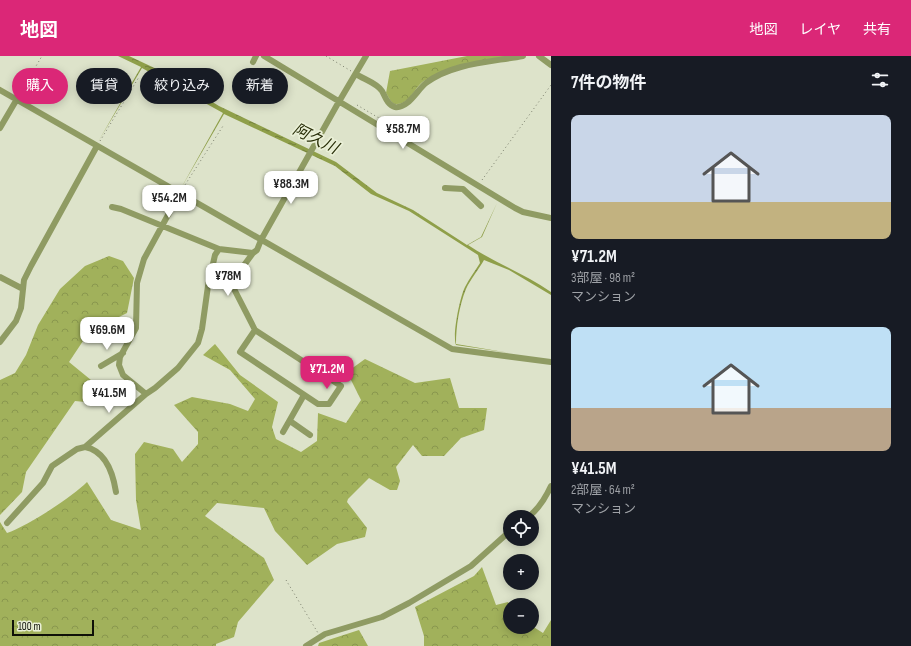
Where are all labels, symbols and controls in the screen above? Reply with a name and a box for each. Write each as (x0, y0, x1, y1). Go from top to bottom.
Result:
text: 地図 (20, 19, 58, 42)
text: 地図 (749, 21, 777, 38)
text: レイヤ (799, 21, 841, 38)
text: 共有 (863, 21, 891, 38)
chip: 購入 (12, 68, 68, 104)
chip: 賃貸 (76, 68, 132, 104)
chip: 絞り込み (140, 68, 224, 104)
chip: 新着 (232, 68, 288, 104)
icon: filters (869, 69, 891, 91)
text: 7件の物件 (571, 73, 646, 93)
pin: ¥58.7M (370, 116, 436, 150)
water label: 阿久川 (290, 120, 343, 159)
text: ¥58.7M (386, 121, 420, 137)
icon: home (695, 141, 767, 213)
pin: ¥88.3M (258, 171, 324, 205)
text: ¥88.3M (273, 176, 309, 192)
pin: ¥54.2M (136, 185, 202, 219)
text: ¥54.2M (151, 190, 187, 206)
text: ¥71.2M (571, 247, 617, 267)
pin: ¥78M (204, 263, 252, 297)
text: ¥78M (215, 268, 241, 284)
text: 3部屋 · 98 m² (571, 270, 635, 286)
text: マンション (571, 289, 636, 305)
pin: ¥69.6M (74, 317, 140, 351)
text: ¥69.6M (89, 322, 125, 338)
icon: home (695, 353, 767, 425)
pin: ¥71.2M (294, 356, 360, 390)
text: ¥71.2M (310, 361, 345, 377)
pin: ¥41.5M (76, 380, 142, 414)
text: ¥41.5M (92, 385, 126, 401)
text: ¥41.5M (571, 459, 617, 479)
text: 2部屋 · 64 m² (571, 482, 635, 498)
text: マンション (571, 501, 636, 517)
map controls (503, 510, 539, 634)
button: locate (503, 510, 539, 546)
button: + (503, 554, 539, 590)
button: − (503, 598, 539, 634)
scale bar (12, 618, 94, 637)
text: 100 m (18, 620, 40, 633)

